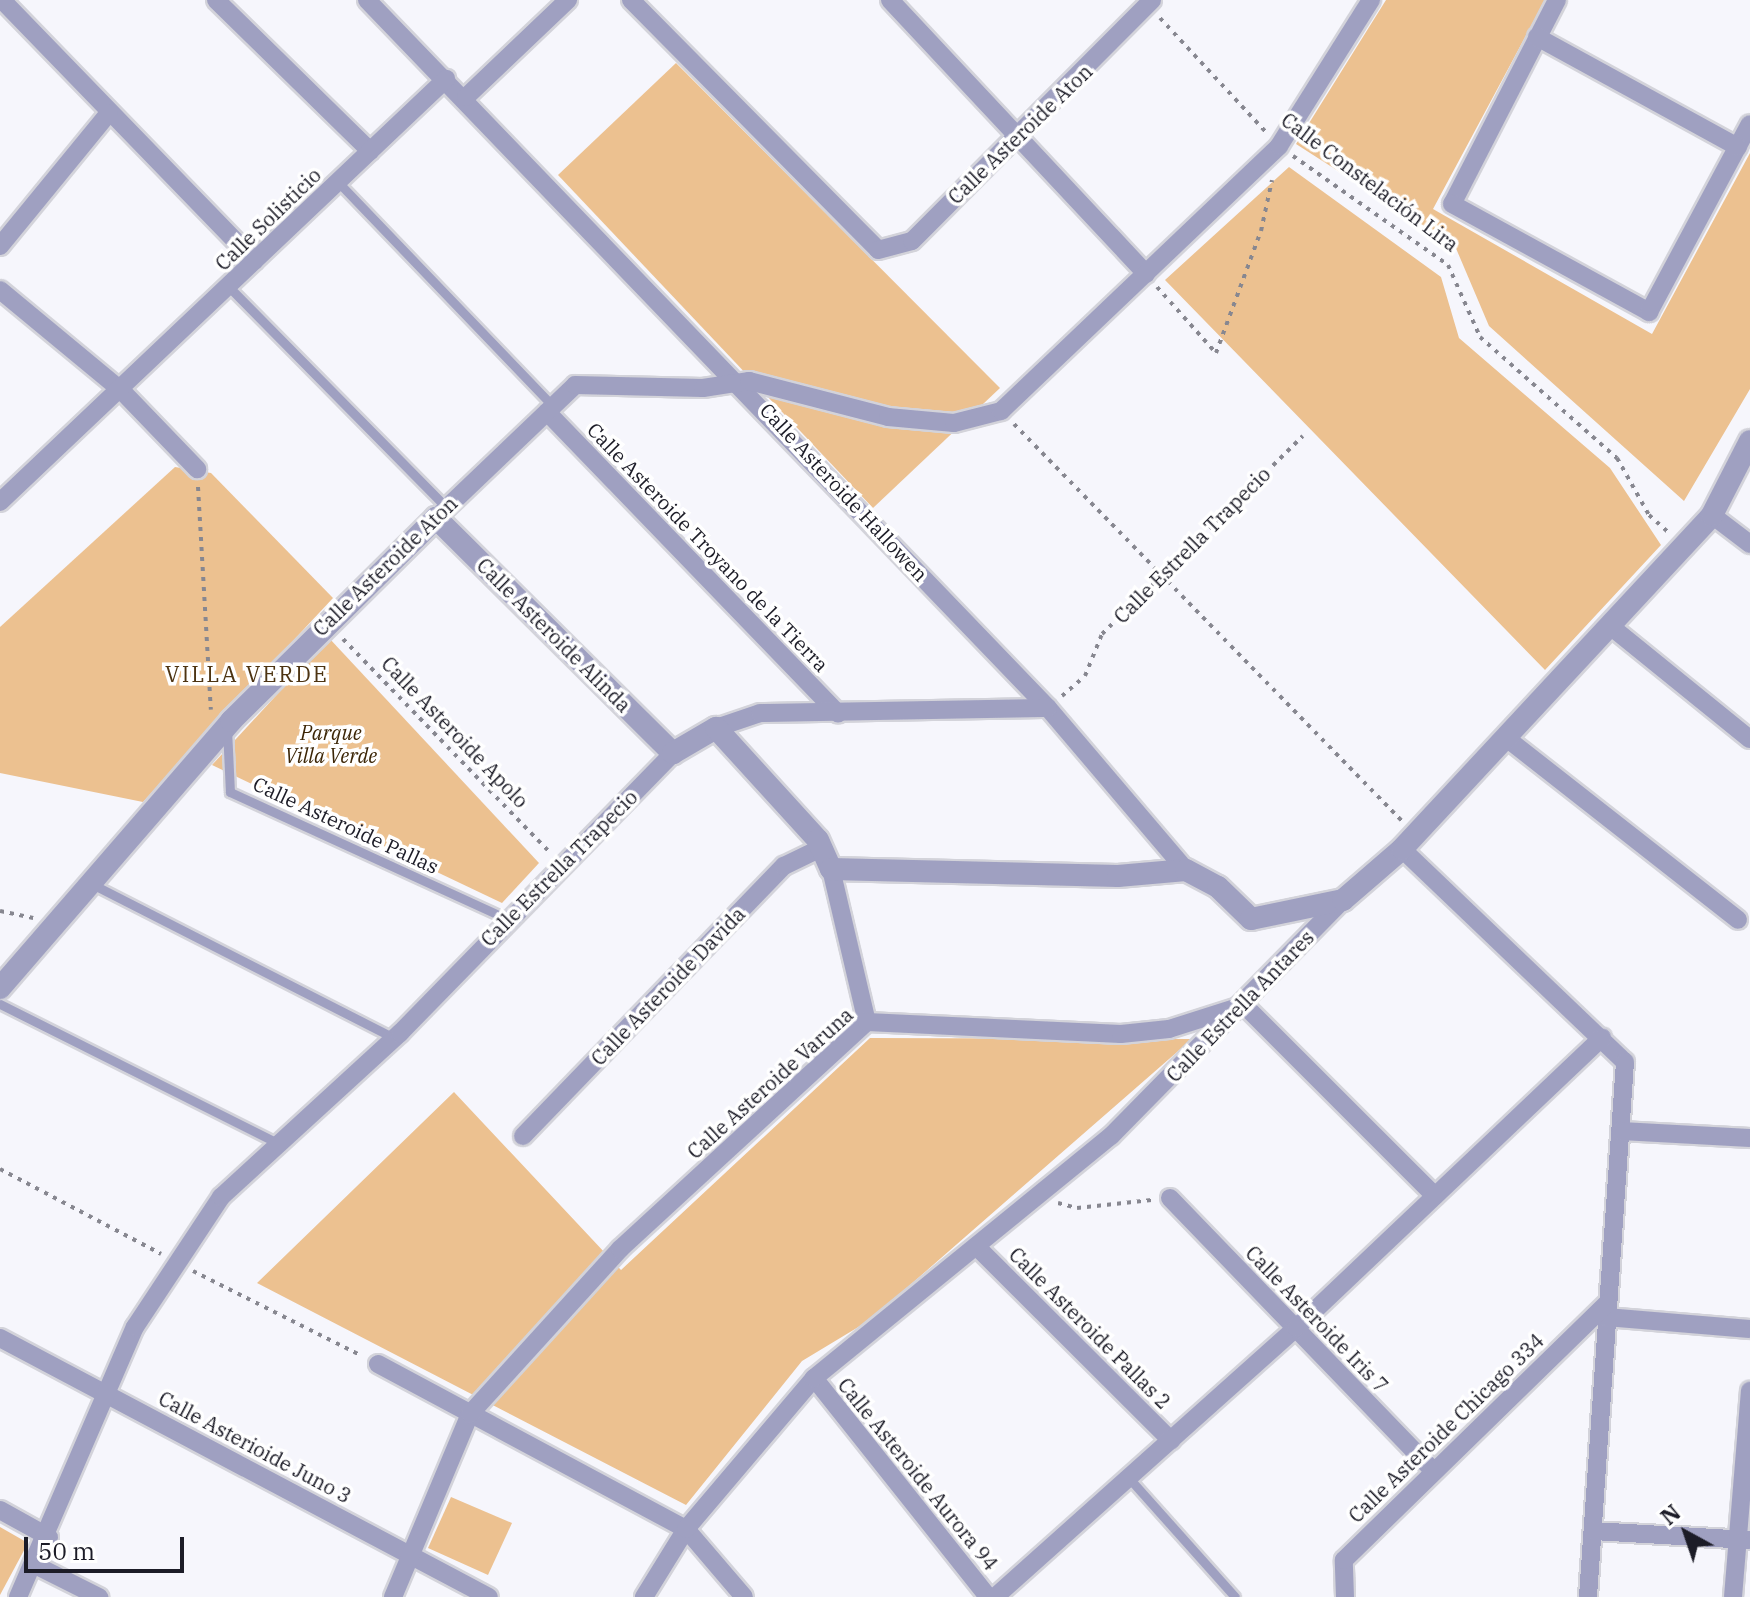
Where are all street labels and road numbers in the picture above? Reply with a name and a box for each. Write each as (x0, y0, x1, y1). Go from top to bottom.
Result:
street label: Calle Asteroide Aton (943, 59, 1097, 209)
street label: Calle Constelación Lira (1277, 108, 1463, 256)
street label: Calle Solisticio (210, 163, 326, 275)
street label: Calle Asteroide Hallowen (755, 398, 933, 586)
street label: Calle Asteroide Troyano de la Tierra (582, 418, 834, 676)
street label: Calle Estrella Trapecio (1109, 462, 1275, 628)
street label: Calle Asteroide Aton (308, 491, 462, 641)
street label: Calle Asteroide Alinda (472, 553, 636, 717)
street label: Calle Asteroide Apolo (377, 651, 533, 813)
street label: Calle Asteroide Pallas (249, 771, 443, 879)
street label: Calle Estrella Trapecio (476, 785, 642, 951)
street label: Calle Asteroide Davida (586, 902, 750, 1070)
street label: Calle Estrella Antares (1161, 925, 1319, 1087)
street label: Calle Asteroide Varuna (682, 1002, 858, 1164)
street label: Calle Asteroide Iris 7 (1241, 1241, 1393, 1397)
street label: Calle Asteroide Pallas 2 (1004, 1242, 1176, 1414)
street label: Calle Asteroide Chicago 334 (1344, 1328, 1548, 1528)
street label: Calle Asteroide Aurora 94 (833, 1373, 1003, 1575)
street label: Calle Asterioide Juno 3 (155, 1386, 355, 1508)

